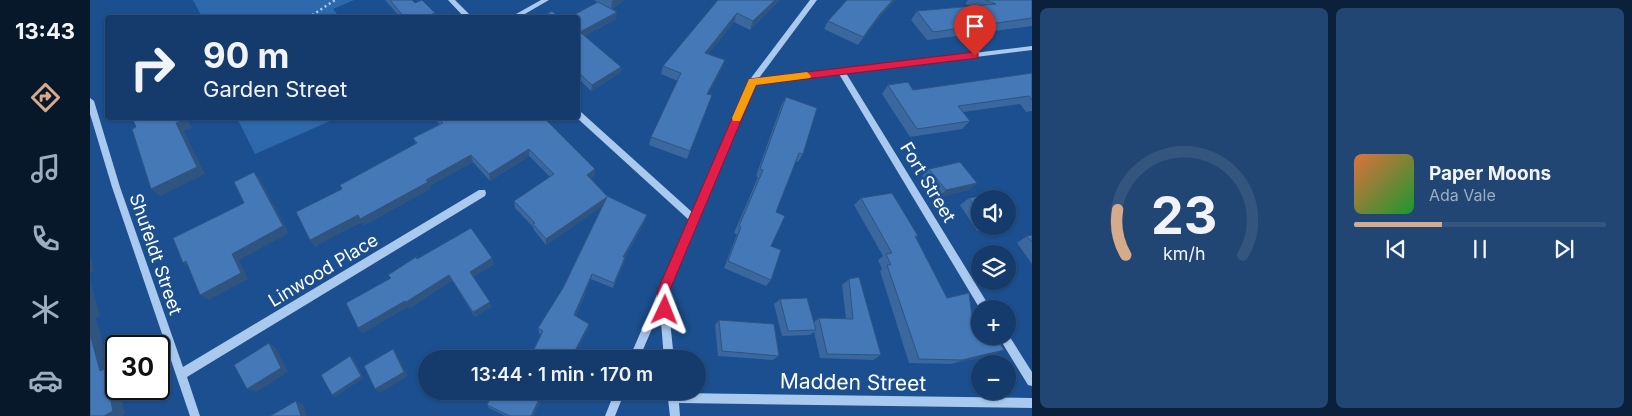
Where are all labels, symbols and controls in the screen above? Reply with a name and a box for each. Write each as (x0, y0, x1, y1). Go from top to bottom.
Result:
pin (954, 5, 996, 56)
icon: arrive (961, 12, 989, 40)
text: 13:43 (15, 18, 75, 44)
text: 90 m (203, 34, 290, 76)
icon: right (120, 35, 185, 100)
text: Garden Street (203, 76, 347, 102)
icon: directions (28, 80, 63, 115)
street label: Fort Street (896, 138, 960, 226)
icon: music (28, 151, 63, 186)
text: Paper Moons (1429, 162, 1551, 185)
text: 23 (1151, 184, 1217, 247)
text: Ada Vale (1429, 185, 1496, 205)
map controls (971, 190, 1016, 400)
button: sound (971, 190, 1016, 235)
street label: Shufeldt Street (125, 191, 187, 317)
icon: phone (28, 221, 63, 256)
street label: Linwood Place (264, 229, 382, 311)
icon: previous (1382, 235, 1410, 263)
icon: pause (1466, 235, 1494, 263)
icon: next (1550, 235, 1578, 263)
text: km/h (1163, 243, 1205, 264)
button: layers (971, 245, 1016, 290)
position arrow (638, 283, 690, 335)
icon: climate (28, 292, 63, 327)
button: + (971, 300, 1016, 345)
speed limit sign: 30 (105, 335, 170, 400)
button: − (971, 355, 1016, 400)
icon: car (28, 363, 63, 398)
text: 13:44 · 1 min · 170 m (471, 363, 653, 386)
street label: Madden Street (780, 368, 926, 396)

